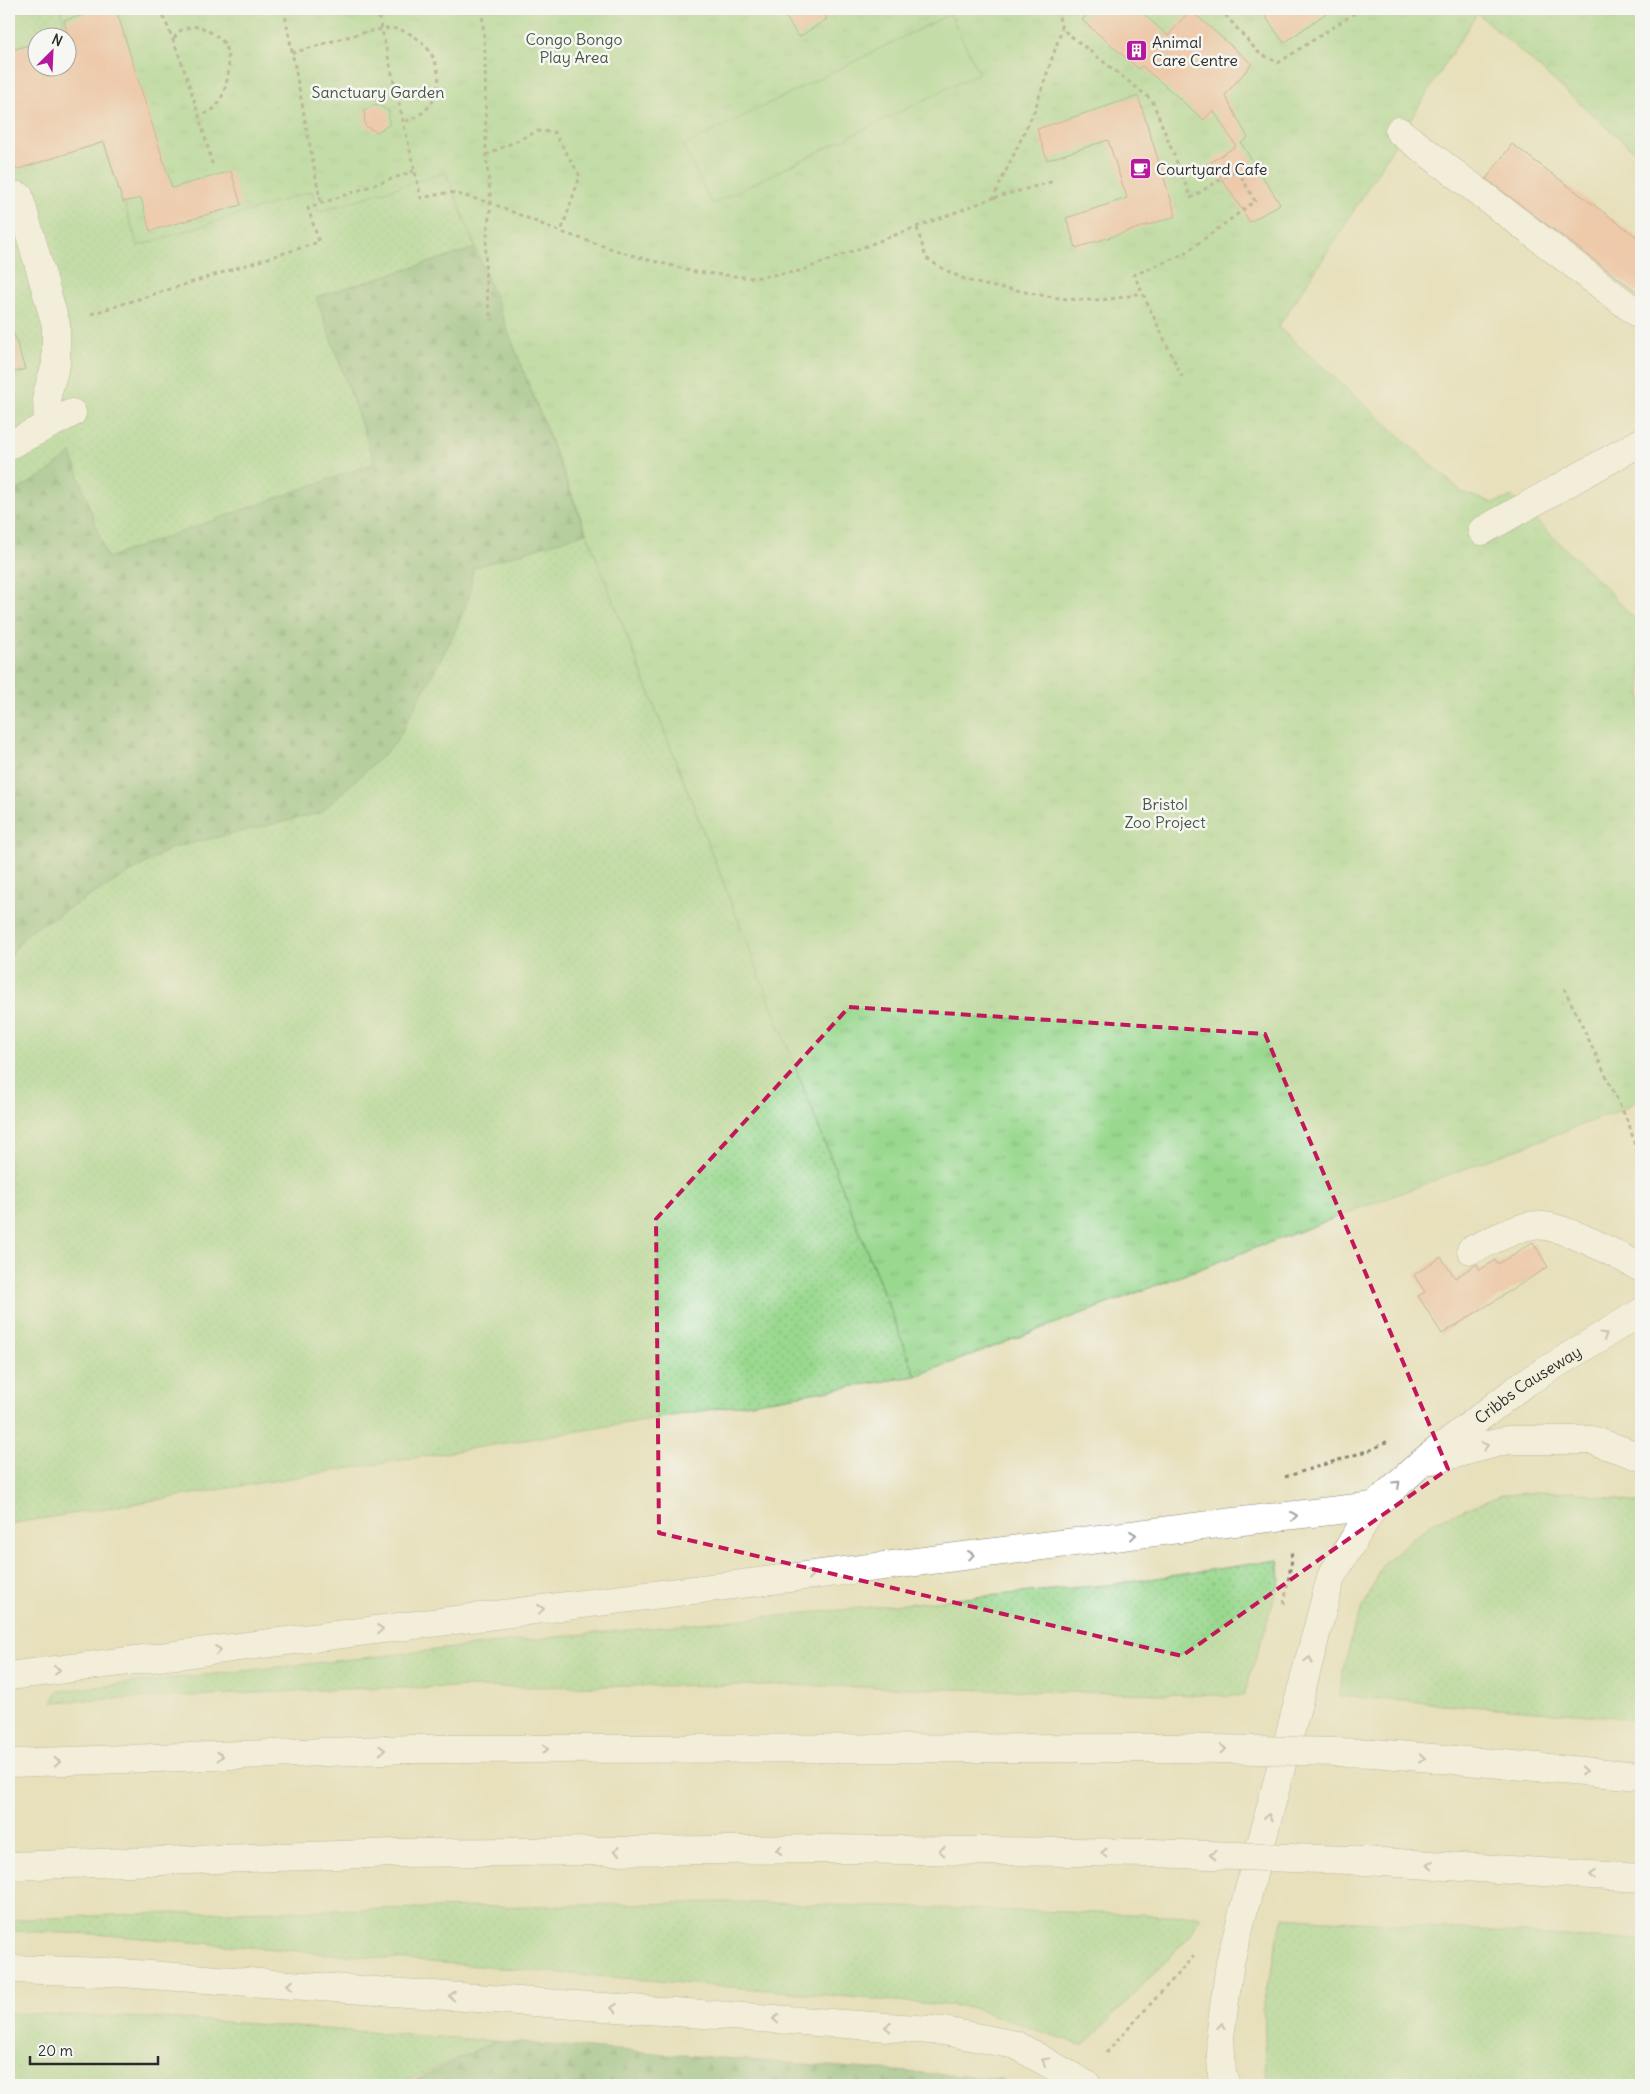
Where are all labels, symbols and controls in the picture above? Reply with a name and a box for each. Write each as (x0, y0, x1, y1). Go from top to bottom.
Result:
north arrow (28, 28, 78, 78)
park label: Congo Bongo Play Area (525, 29, 623, 67)
text: N (49, 30, 65, 50)
place label: Animal Care Centre (1152, 32, 1238, 70)
building icon: Animal Care Centre (1124, 39, 1148, 63)
park label: Sanctuary Garden (312, 82, 444, 102)
cafe icon: Courtyard Cafe (1128, 157, 1152, 181)
place label: Courtyard Cafe (1156, 159, 1267, 179)
park label: Bristol Zoo Project (1124, 794, 1206, 832)
one-way arrow (1598, 1332, 1607, 1341)
street label: Cribbs Causeway (1471, 1341, 1585, 1428)
one-way arrow (1480, 1441, 1489, 1452)
one-way arrow (1392, 1481, 1401, 1490)
one-way arrow (1290, 1511, 1298, 1522)
one-way arrow (1129, 1530, 1137, 1541)
one-way arrow (968, 1550, 976, 1561)
one-way arrow (806, 1571, 814, 1581)
one-way arrow (537, 1604, 545, 1615)
one-way arrow (376, 1624, 384, 1635)
one-way arrow (215, 1645, 223, 1656)
one-way arrow (1303, 1655, 1314, 1664)
one-way arrow (53, 1665, 61, 1676)
one-way arrow (541, 1744, 549, 1754)
one-way arrow (1219, 1744, 1227, 1754)
one-way arrow (379, 1745, 387, 1755)
one-way arrow (216, 1751, 224, 1761)
one-way arrow (1419, 1752, 1427, 1763)
one-way arrow (54, 1756, 62, 1767)
one-way arrow (1581, 1766, 1589, 1777)
one-way arrow (1262, 1812, 1273, 1821)
one-way arrow (775, 1845, 782, 1855)
one-way arrow (612, 1846, 620, 1856)
one-way arrow (937, 1846, 945, 1856)
one-way arrow (1100, 1848, 1108, 1858)
one-way arrow (1209, 1850, 1217, 1861)
one-way arrow (1426, 1860, 1434, 1871)
one-way arrow (1588, 1870, 1596, 1881)
one-way arrow (286, 1979, 294, 1990)
one-way arrow (448, 1991, 456, 2002)
one-way arrow (610, 2002, 618, 2013)
one-way arrow (772, 2014, 780, 2025)
one-way arrow (884, 2022, 892, 2033)
one-way arrow (1216, 2022, 1226, 2031)
scale bar (30, 2034, 158, 2066)
text: 20 m (38, 2041, 73, 2060)
one-way arrow (1041, 2057, 1050, 2067)

